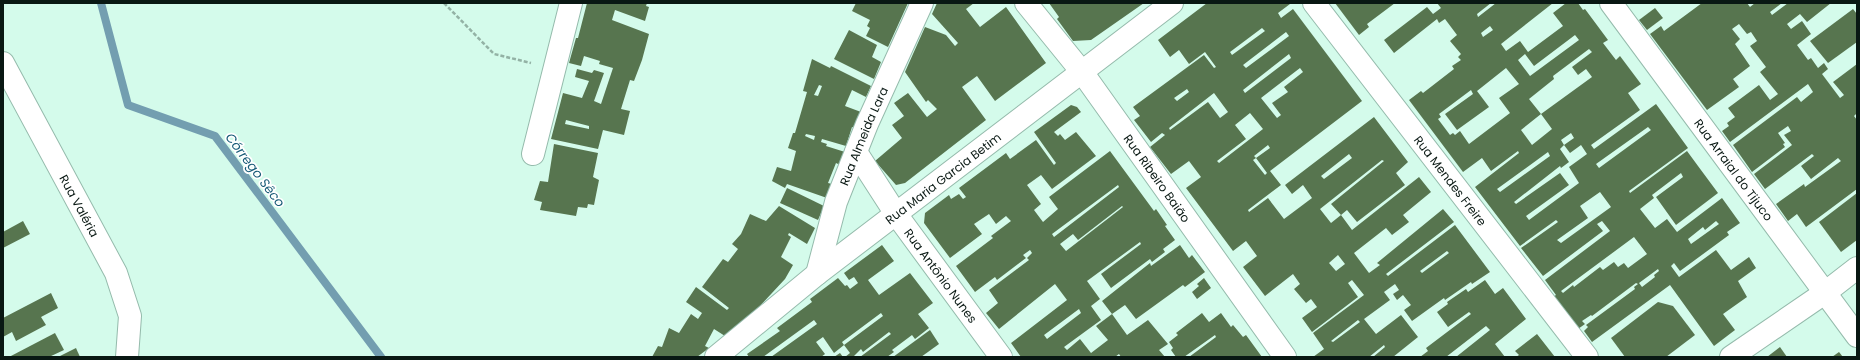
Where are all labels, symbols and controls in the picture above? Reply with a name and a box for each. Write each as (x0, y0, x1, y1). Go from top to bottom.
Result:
street label: Rua Almeida Lara (835, 84, 891, 188)
street label: Rua Arraial do Tijuco (1691, 115, 1778, 224)
street label: Rua Maria Garcia Betim (881, 128, 1004, 228)
water label: Córrego Sêco (221, 129, 289, 211)
street label: Rua Ribeiro Baião (1120, 130, 1195, 226)
street label: Rua Mendes Freire (1411, 132, 1491, 229)
street label: Rua Valéria (56, 171, 103, 240)
street label: Rua Antônio Nunes (901, 225, 981, 326)

